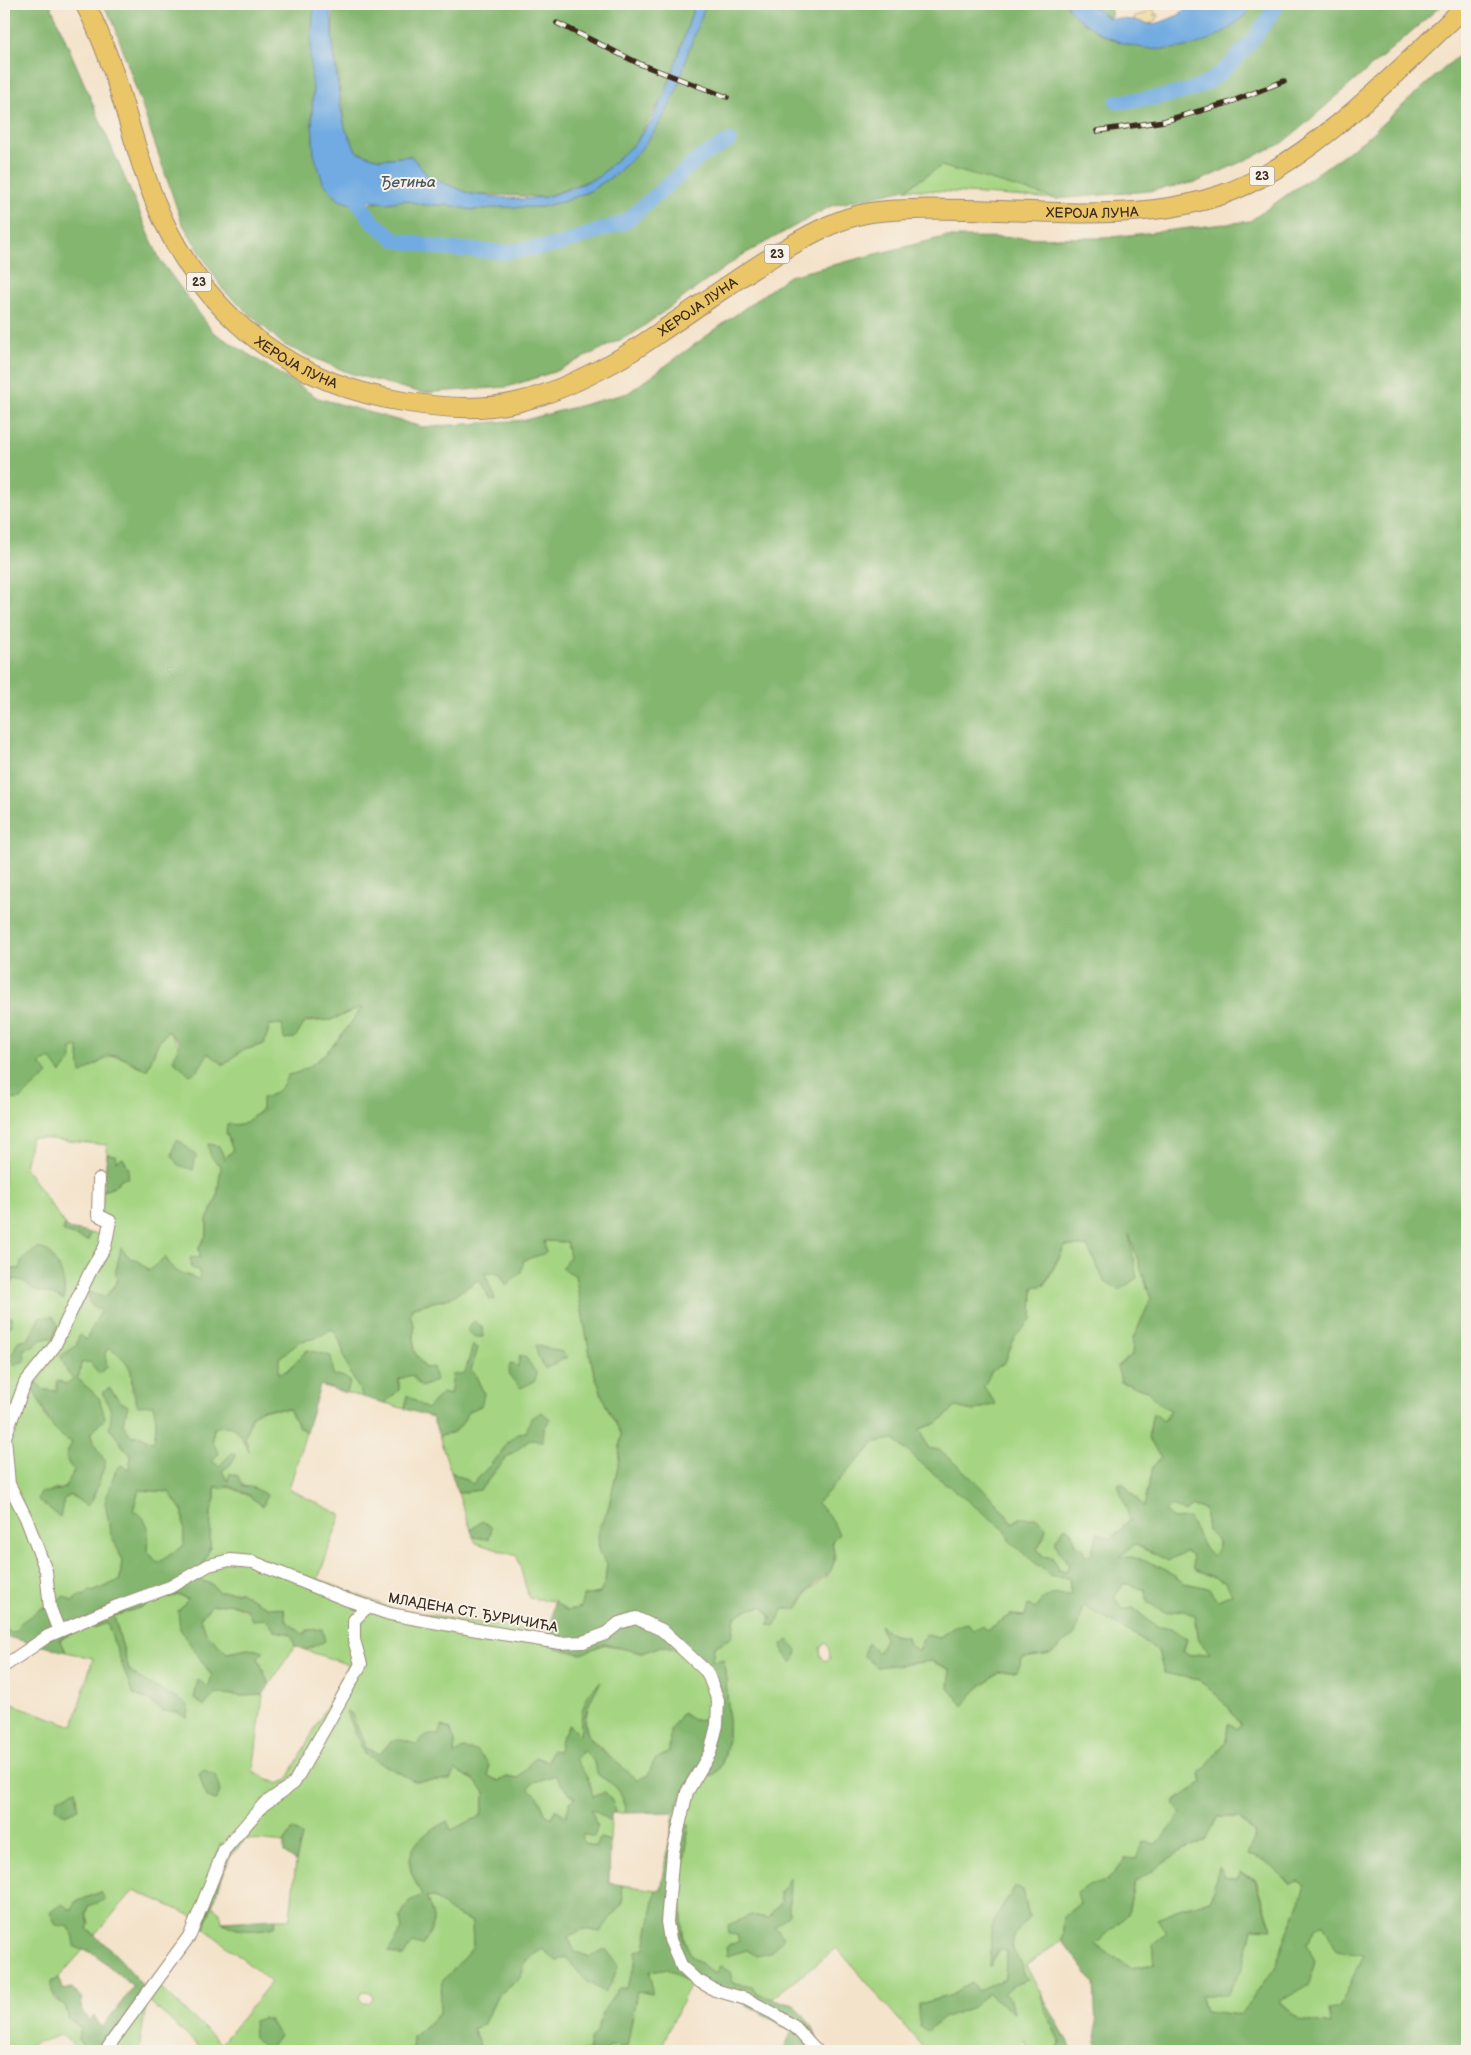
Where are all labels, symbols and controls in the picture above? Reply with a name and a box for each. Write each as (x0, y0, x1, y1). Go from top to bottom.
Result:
road number: 23 (1250, 167, 1274, 186)
water label: Ђетиња (380, 173, 436, 192)
street label: ХЕРОЈА ЛУНА (1046, 203, 1139, 222)
road number: 23 (764, 244, 790, 264)
road number: 23 (186, 272, 212, 292)
street label: ХЕРОЈА ЛУНА (655, 274, 741, 340)
street label: ХЕРОЈА ЛУНА (251, 333, 340, 393)
street label: МЛАДЕНА СТ. ЂУРИЧИЋА (387, 1589, 560, 1636)

